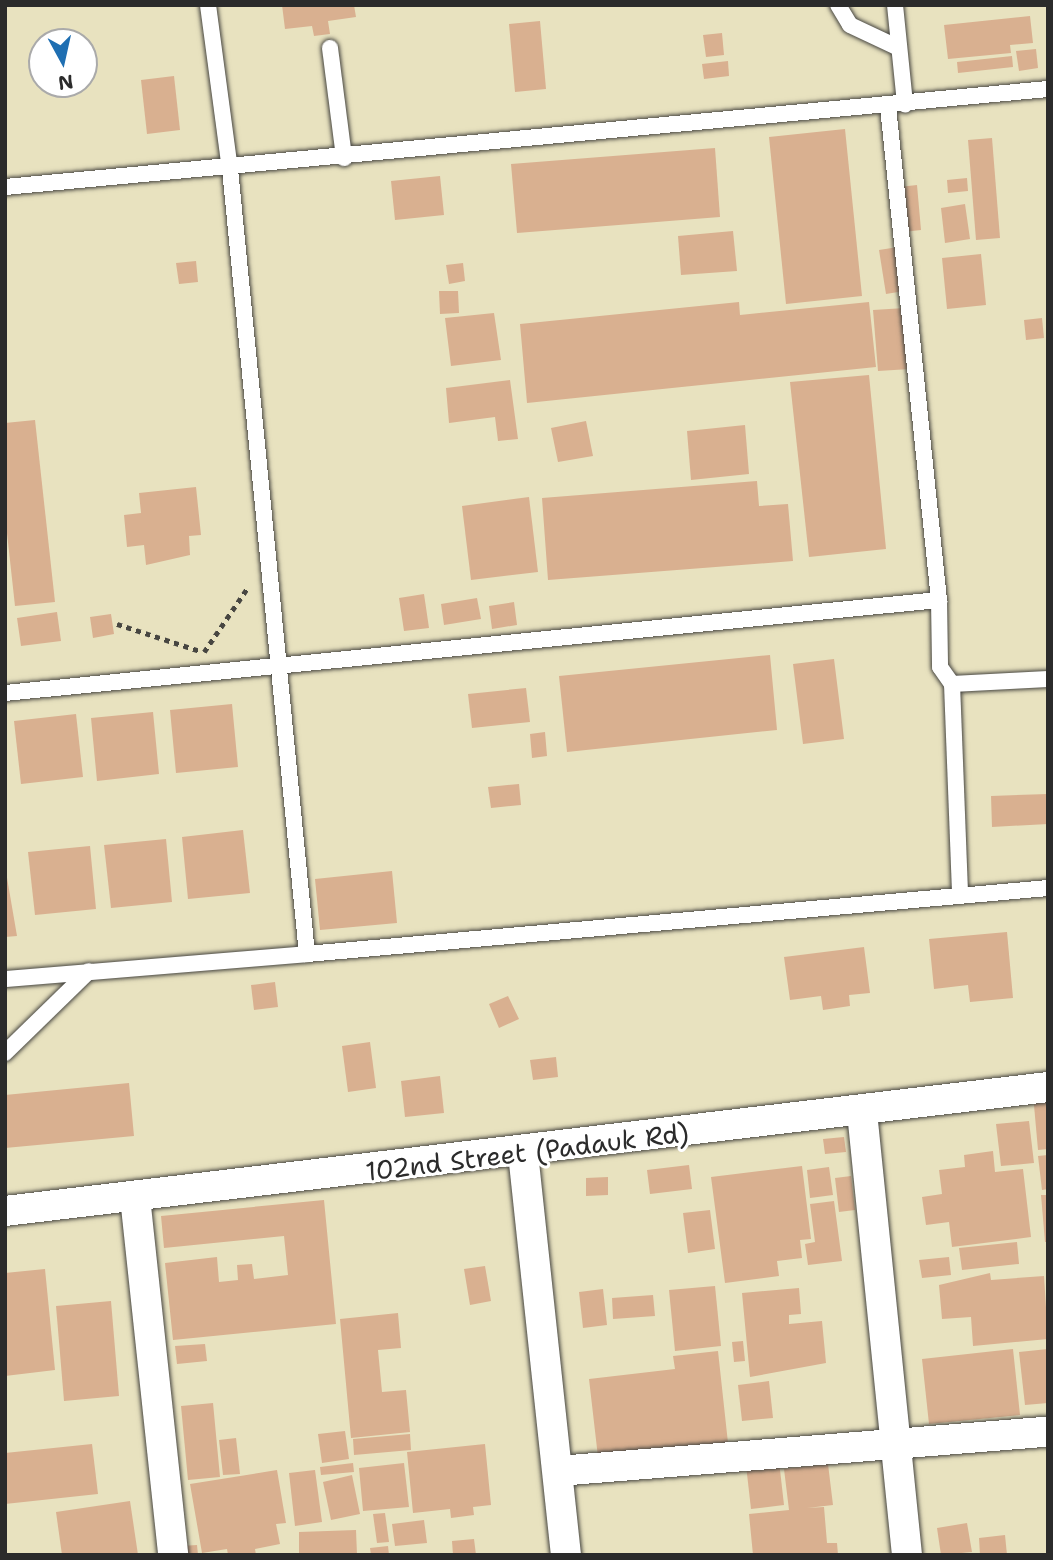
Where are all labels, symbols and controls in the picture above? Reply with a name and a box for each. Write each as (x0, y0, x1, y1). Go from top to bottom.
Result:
north arrow (28, 28, 98, 98)
text: N (57, 69, 75, 96)
street label: 102nd Street (Padauk Rd) (364, 1117, 690, 1187)

